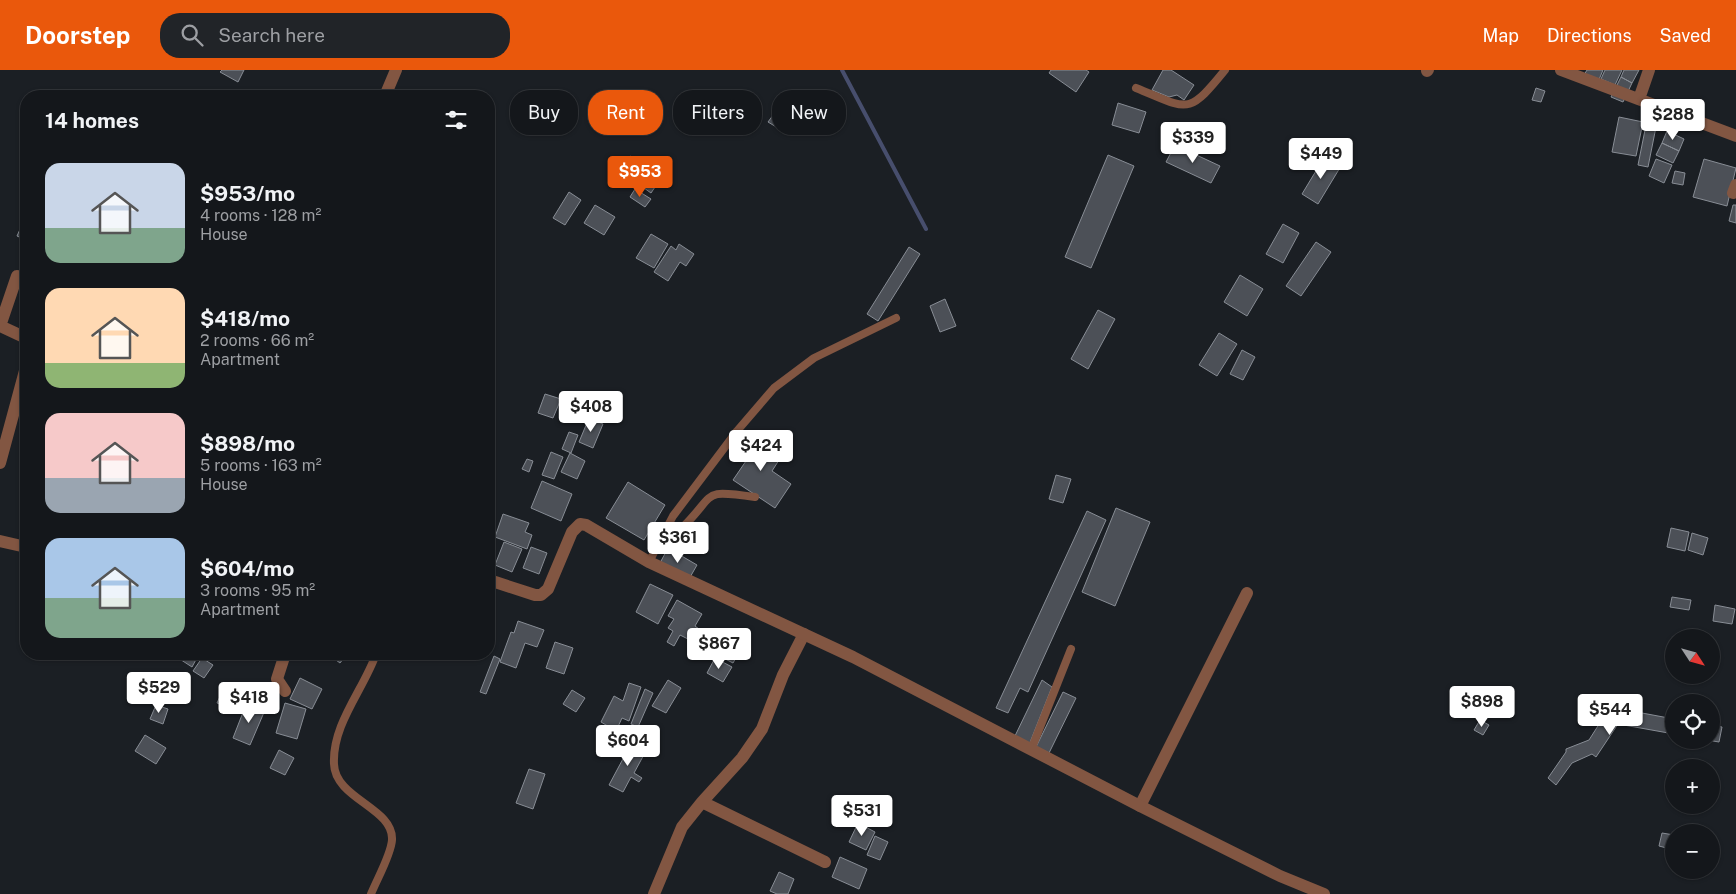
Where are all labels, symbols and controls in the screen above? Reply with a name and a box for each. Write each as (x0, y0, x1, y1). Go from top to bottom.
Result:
search box (160, 13, 510, 58)
text: Doorstep (25, 21, 130, 49)
icon: search (178, 21, 206, 49)
text: Search here (218, 24, 325, 46)
text: Map (1482, 25, 1519, 46)
text: Directions (1547, 25, 1632, 46)
text: Saved (1660, 25, 1711, 46)
chip: Buy (510, 90, 578, 135)
chip: Rent (588, 90, 663, 135)
chip: Filters (673, 90, 762, 135)
chip: New (772, 90, 846, 135)
pin: $288 (1643, 98, 1703, 141)
text: $288 (1652, 105, 1694, 124)
icon: filters (442, 106, 470, 134)
text: 14 homes (45, 108, 139, 133)
pin: $339 (1163, 122, 1223, 164)
text: $339 (1172, 128, 1214, 147)
pin: $449 (1291, 138, 1351, 180)
text: $449 (1300, 144, 1342, 163)
pin: $953 (610, 156, 670, 198)
text: $953 (619, 162, 661, 181)
text: $953/mo (200, 181, 295, 206)
icon: home (85, 183, 145, 243)
text: 4 rooms · 128 m² (200, 206, 321, 225)
text: House (200, 225, 248, 244)
text: $418/mo (200, 306, 290, 331)
icon: home (85, 308, 145, 368)
text: 2 rooms · 66 m² (200, 331, 314, 350)
text: Apartment (200, 350, 280, 369)
pin: $408 (561, 390, 621, 433)
text: $408 (570, 397, 612, 416)
pin: $424 (731, 430, 791, 472)
text: $898/mo (200, 431, 295, 456)
icon: home (85, 433, 145, 493)
text: $424 (740, 436, 782, 455)
text: 5 rooms · 163 m² (200, 456, 322, 475)
text: House (200, 475, 248, 494)
pin: $361 (648, 522, 708, 564)
text: $361 (659, 528, 697, 547)
text: $604/mo (200, 556, 294, 581)
icon: home (85, 558, 145, 618)
text: 3 rooms · 95 m² (200, 581, 315, 600)
text: Apartment (200, 600, 280, 619)
pin: $867 (689, 628, 749, 670)
north arrow (1665, 629, 1720, 684)
map controls (1665, 629, 1720, 879)
text: $867 (698, 634, 740, 653)
pin: $529 (129, 672, 189, 714)
text: $529 (138, 678, 180, 697)
pin: $418 (219, 682, 279, 724)
pin: $898 (1452, 686, 1512, 728)
text: $418 (230, 688, 268, 707)
text: $898 (1461, 692, 1503, 711)
pin: $544 (1580, 694, 1640, 736)
button: locate (1665, 694, 1720, 749)
text: $544 (1589, 700, 1631, 719)
pin: $604 (598, 724, 658, 767)
text: $604 (607, 731, 649, 750)
button: + (1665, 759, 1720, 814)
pin: $531 (832, 794, 892, 837)
text: $531 (842, 801, 882, 820)
button: − (1665, 824, 1720, 879)

